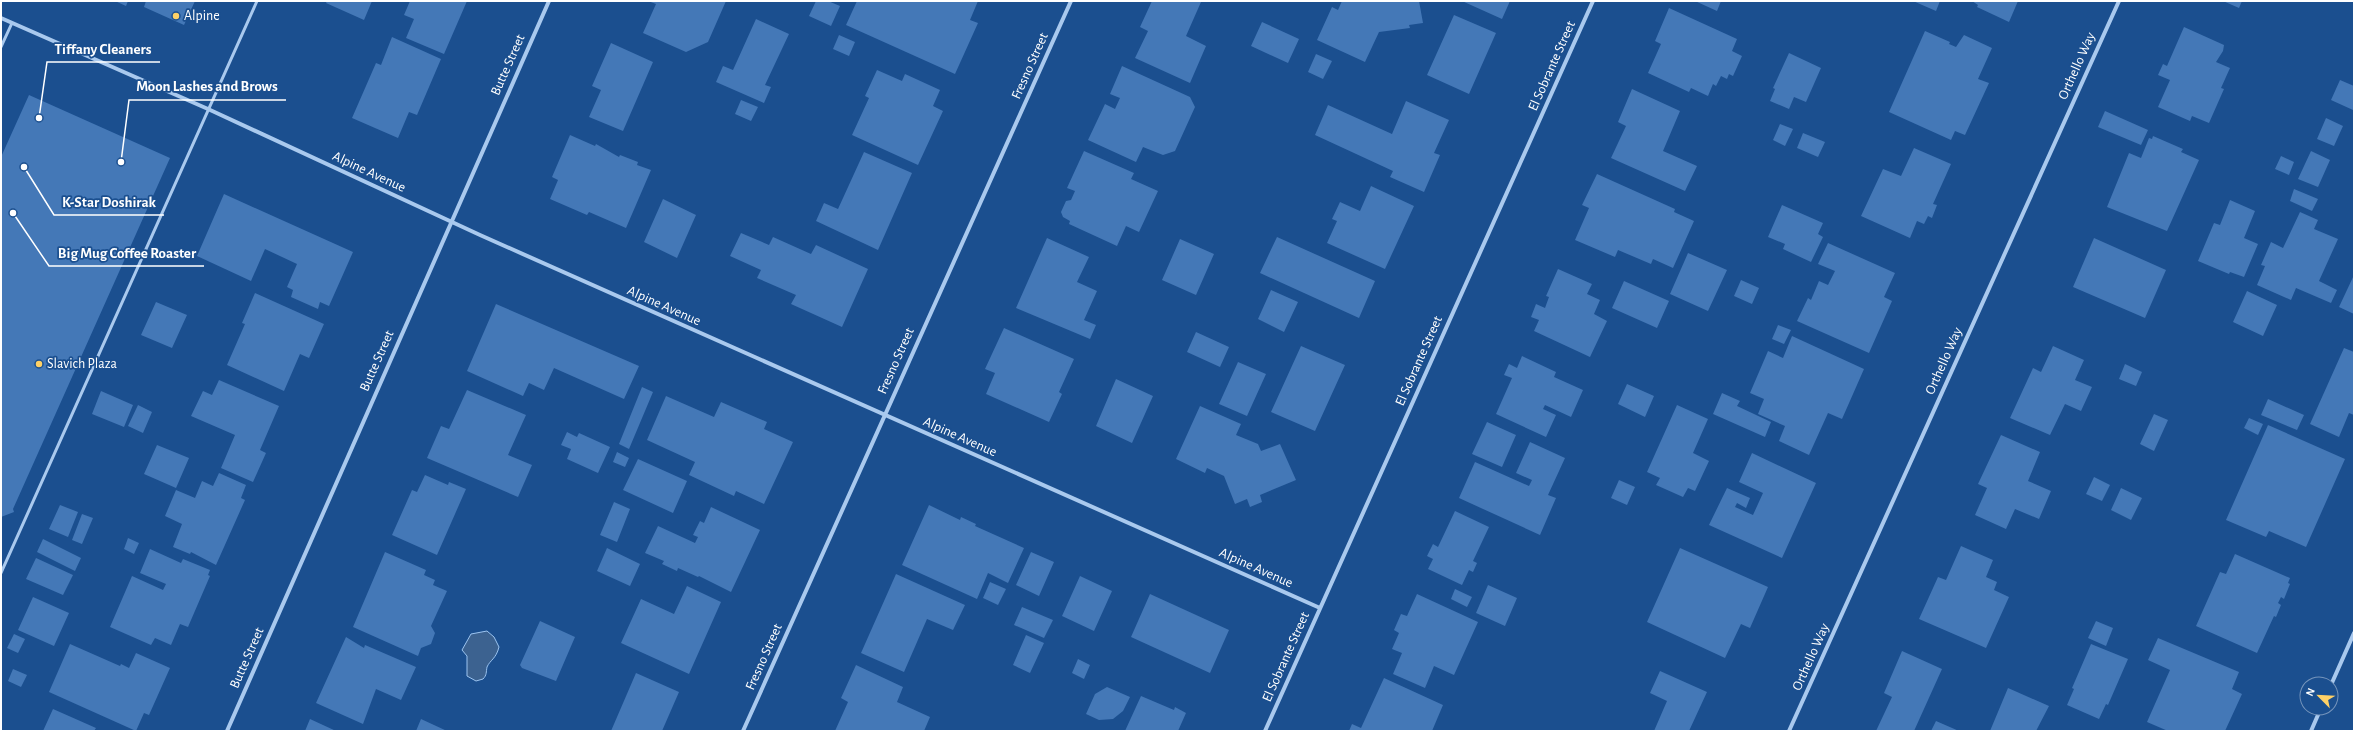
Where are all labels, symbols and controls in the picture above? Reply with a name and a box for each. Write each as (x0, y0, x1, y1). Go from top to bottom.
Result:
place label: Alpine (184, 9, 220, 23)
marker: Alpine (171, 11, 181, 21)
street label: El Sobrante Street (1526, 19, 1578, 113)
street label: Fresno Street (1009, 30, 1051, 101)
street label: Orthello Way (2056, 30, 2098, 102)
street label: Butte Street (488, 32, 528, 98)
callout: Tiffany Cleaners (47, 35, 160, 62)
text: Tiffany Cleaners (55, 42, 152, 57)
callout: Moon Lashes and Brows (129, 73, 286, 100)
text: Moon Lashes and Brows (136, 79, 278, 94)
street label: Alpine Avenue (330, 149, 408, 195)
callout: K-Star Doshirak (54, 188, 164, 215)
text: K-Star Doshirak (62, 195, 157, 210)
callout: Big Mug Coffee Roaster (49, 239, 204, 266)
text: Big Mug Coffee Roaster (58, 246, 197, 261)
street label: Alpine Avenue (625, 284, 703, 328)
street label: El Sobrante Street (1393, 314, 1445, 408)
street label: Fresno Street (875, 325, 917, 396)
street label: Orthello Way (1923, 325, 1965, 397)
street label: Butte Street (357, 328, 397, 394)
place label: Slavich Plaza (47, 357, 117, 371)
marker: Slavich Plaza (34, 359, 44, 369)
street label: Alpine Avenue (921, 415, 999, 459)
street label: Alpine Avenue (1217, 546, 1295, 590)
street label: El Sobrante Street (1260, 610, 1312, 704)
street label: Fresno Street (743, 621, 785, 692)
street label: Orthello Way (1790, 621, 1832, 693)
street label: Butte Street (227, 625, 267, 691)
north arrow (2299, 676, 2339, 716)
text: N (2304, 686, 2317, 698)

